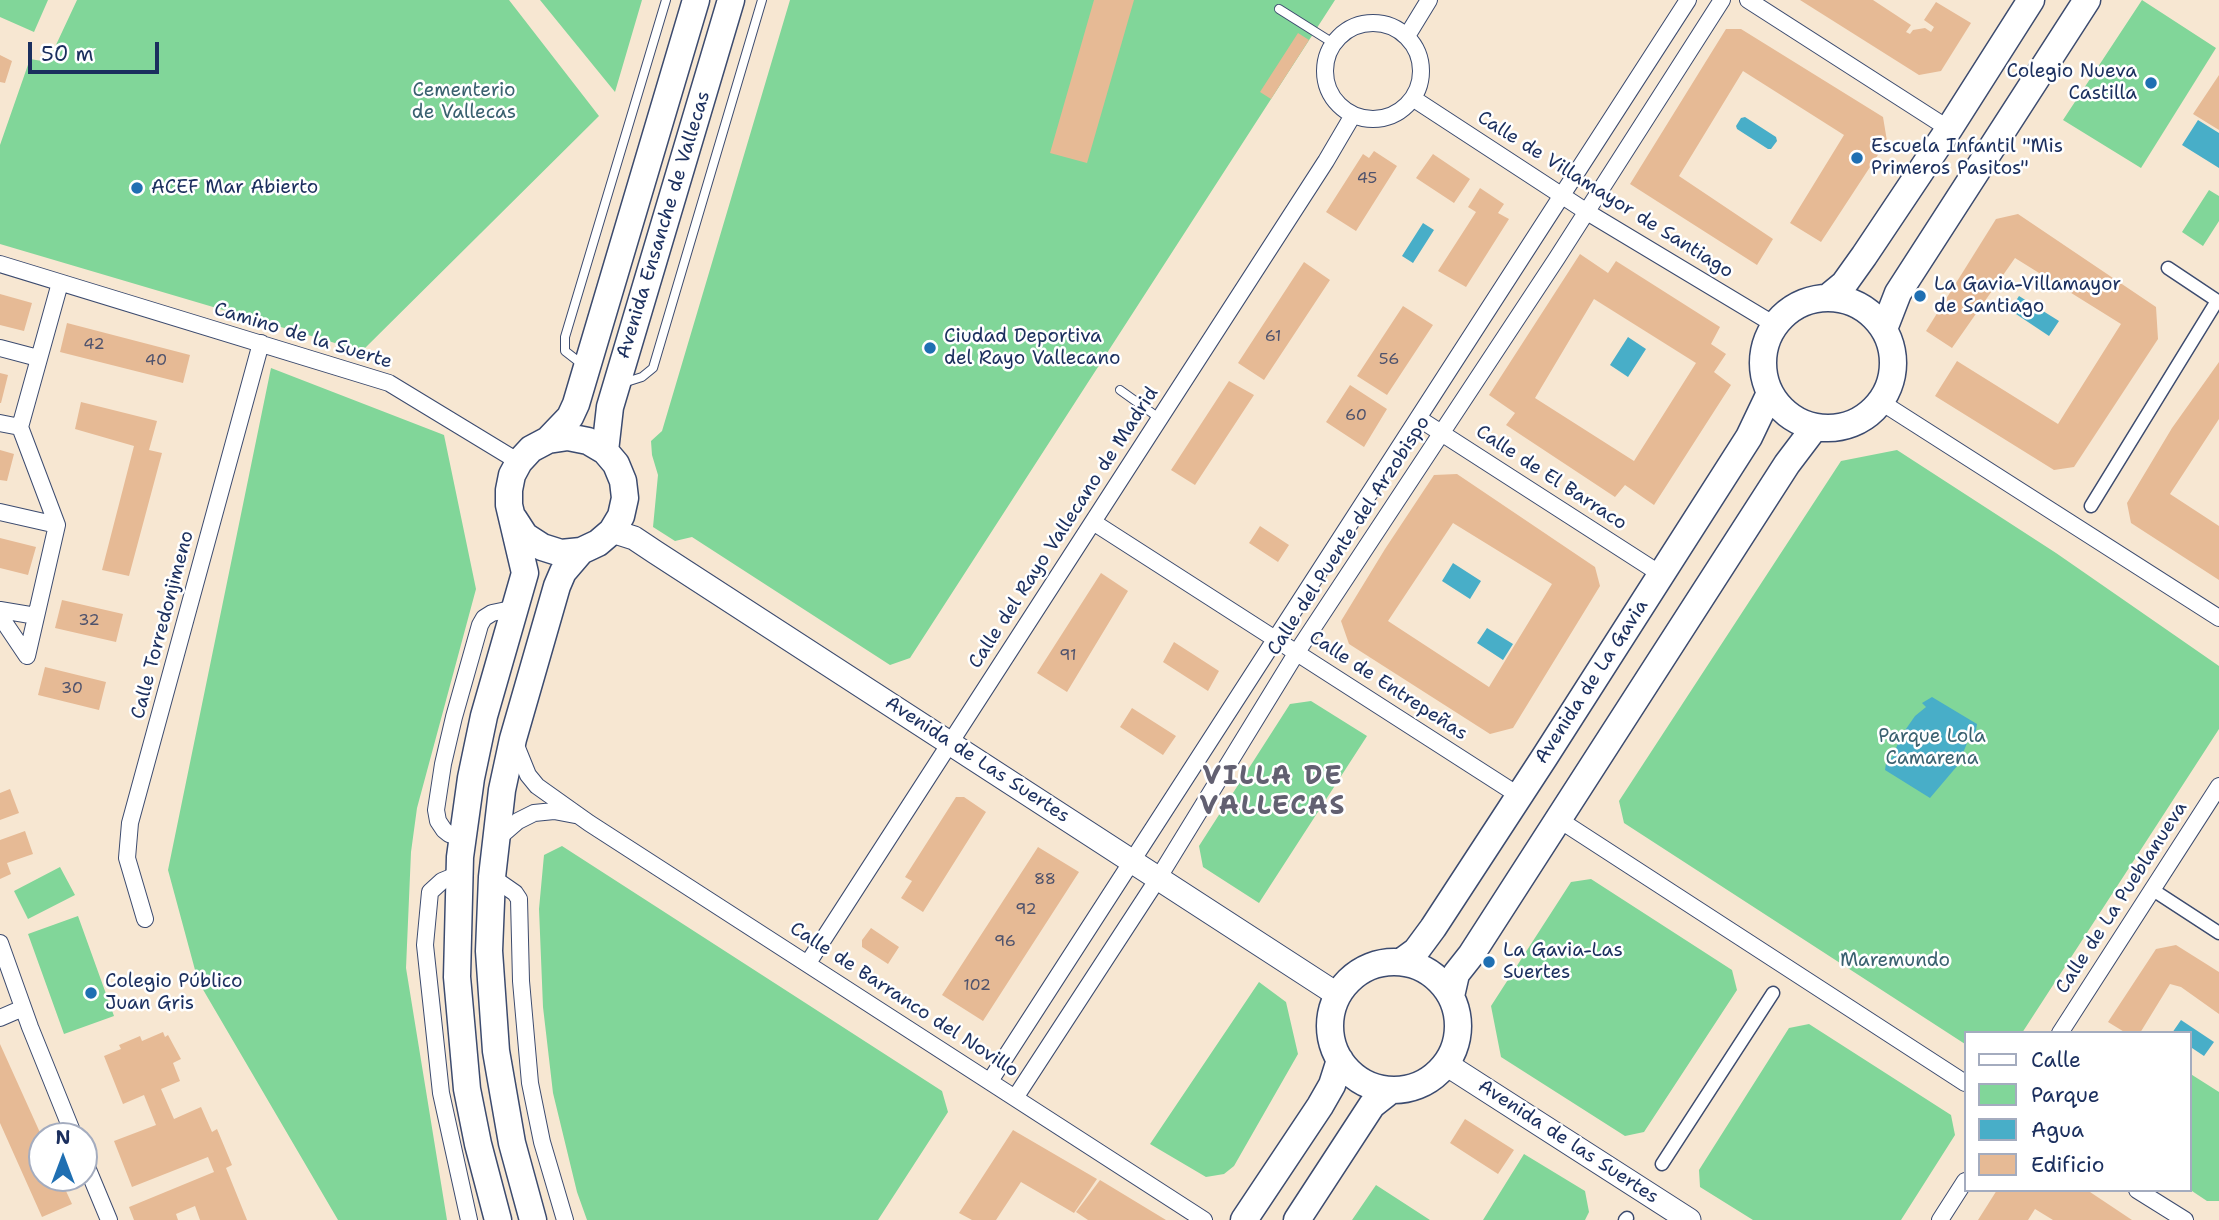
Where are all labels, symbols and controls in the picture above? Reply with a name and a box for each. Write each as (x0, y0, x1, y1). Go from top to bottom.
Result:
scale bar (32, 28, 163, 72)
text: 50 m (41, 40, 94, 68)
place label: Colegio Nueva Castilla (2007, 61, 2137, 105)
marker: Colegio Nueva Castilla (2143, 75, 2159, 91)
park label: Cementerio de Vallecas (412, 80, 516, 124)
street label: Avenida Ensanche de Vallecas (612, 88, 716, 362)
street label: Calle de Villamayor de Santiago (1473, 106, 1737, 284)
place label: Escuela Infantil "Mis Primeros Pasitos" (1871, 136, 2063, 180)
marker: Escuela Infantil "Mis Primeros Pasitos" (1849, 150, 1865, 166)
house number: 45 (1357, 169, 1377, 189)
place label: ACEF Mar Abierto (151, 177, 318, 199)
marker: ACEF Mar Abierto (129, 180, 145, 196)
place label: La Gavia-Villamayor de Santiago (1934, 274, 2121, 318)
marker: La Gavia-Villamayor de Santiago (1912, 288, 1928, 304)
street label: Camino de la Suerte (211, 298, 395, 374)
place label: Ciudad Deportiva del Rayo Vallecano (944, 326, 1120, 370)
house number: 61 (1265, 327, 1281, 347)
house number: 42 (83, 335, 105, 355)
marker: Ciudad Deportiva del Rayo Vallecano (922, 340, 938, 356)
house number: 56 (1379, 350, 1399, 370)
house number: 40 (145, 351, 167, 371)
street label: Calle del Rayo Vallecano de Madrid (964, 383, 1164, 673)
house number: 60 (1345, 406, 1367, 426)
street label: Calle del Puente del Arzobispo (1263, 412, 1435, 660)
street label: Calle de El Barraco (1471, 421, 1631, 535)
street label: Calle Torredonjimeno (127, 528, 199, 722)
street label: Avenida de La Gavia (1530, 596, 1654, 768)
house number: 32 (78, 611, 100, 631)
street label: Calle de Entrepeñas (1305, 626, 1471, 746)
house number: 91 (1059, 646, 1077, 666)
house number: 30 (61, 679, 83, 699)
street label: Avenida de Las Suertes (881, 692, 1073, 828)
park label: Parque Lola Camarena (1878, 726, 1986, 770)
district label: VILLA DE VALLECAS (1201, 761, 1345, 822)
street label: Calle de La Pueblanueva (2051, 798, 2193, 998)
house number: 88 (1034, 870, 1056, 890)
house number: 92 (1015, 900, 1037, 920)
street label: Calle de Barranco del Novillo (785, 917, 1023, 1083)
house number: 96 (994, 932, 1016, 952)
place label: La Gavia-Las Suertes (1503, 940, 1623, 984)
park label: Maremundo (1840, 950, 1950, 972)
marker: La Gavia-Las Suertes (1481, 954, 1497, 970)
place label: Colegio Público Juan Gris (105, 971, 242, 1015)
house number: 102 (963, 976, 991, 996)
marker: Colegio Público Juan Gris (83, 985, 99, 1001)
legend (1964, 1031, 2191, 1192)
text: Calle (2031, 1046, 2081, 1074)
street label: Avenida de las Suertes (1473, 1075, 1663, 1209)
text: Parque (2031, 1081, 2100, 1109)
text: Agua (2031, 1116, 2084, 1144)
north arrow (28, 1122, 98, 1192)
text: N (55, 1125, 71, 1150)
text: Edificio (2031, 1151, 2104, 1179)

